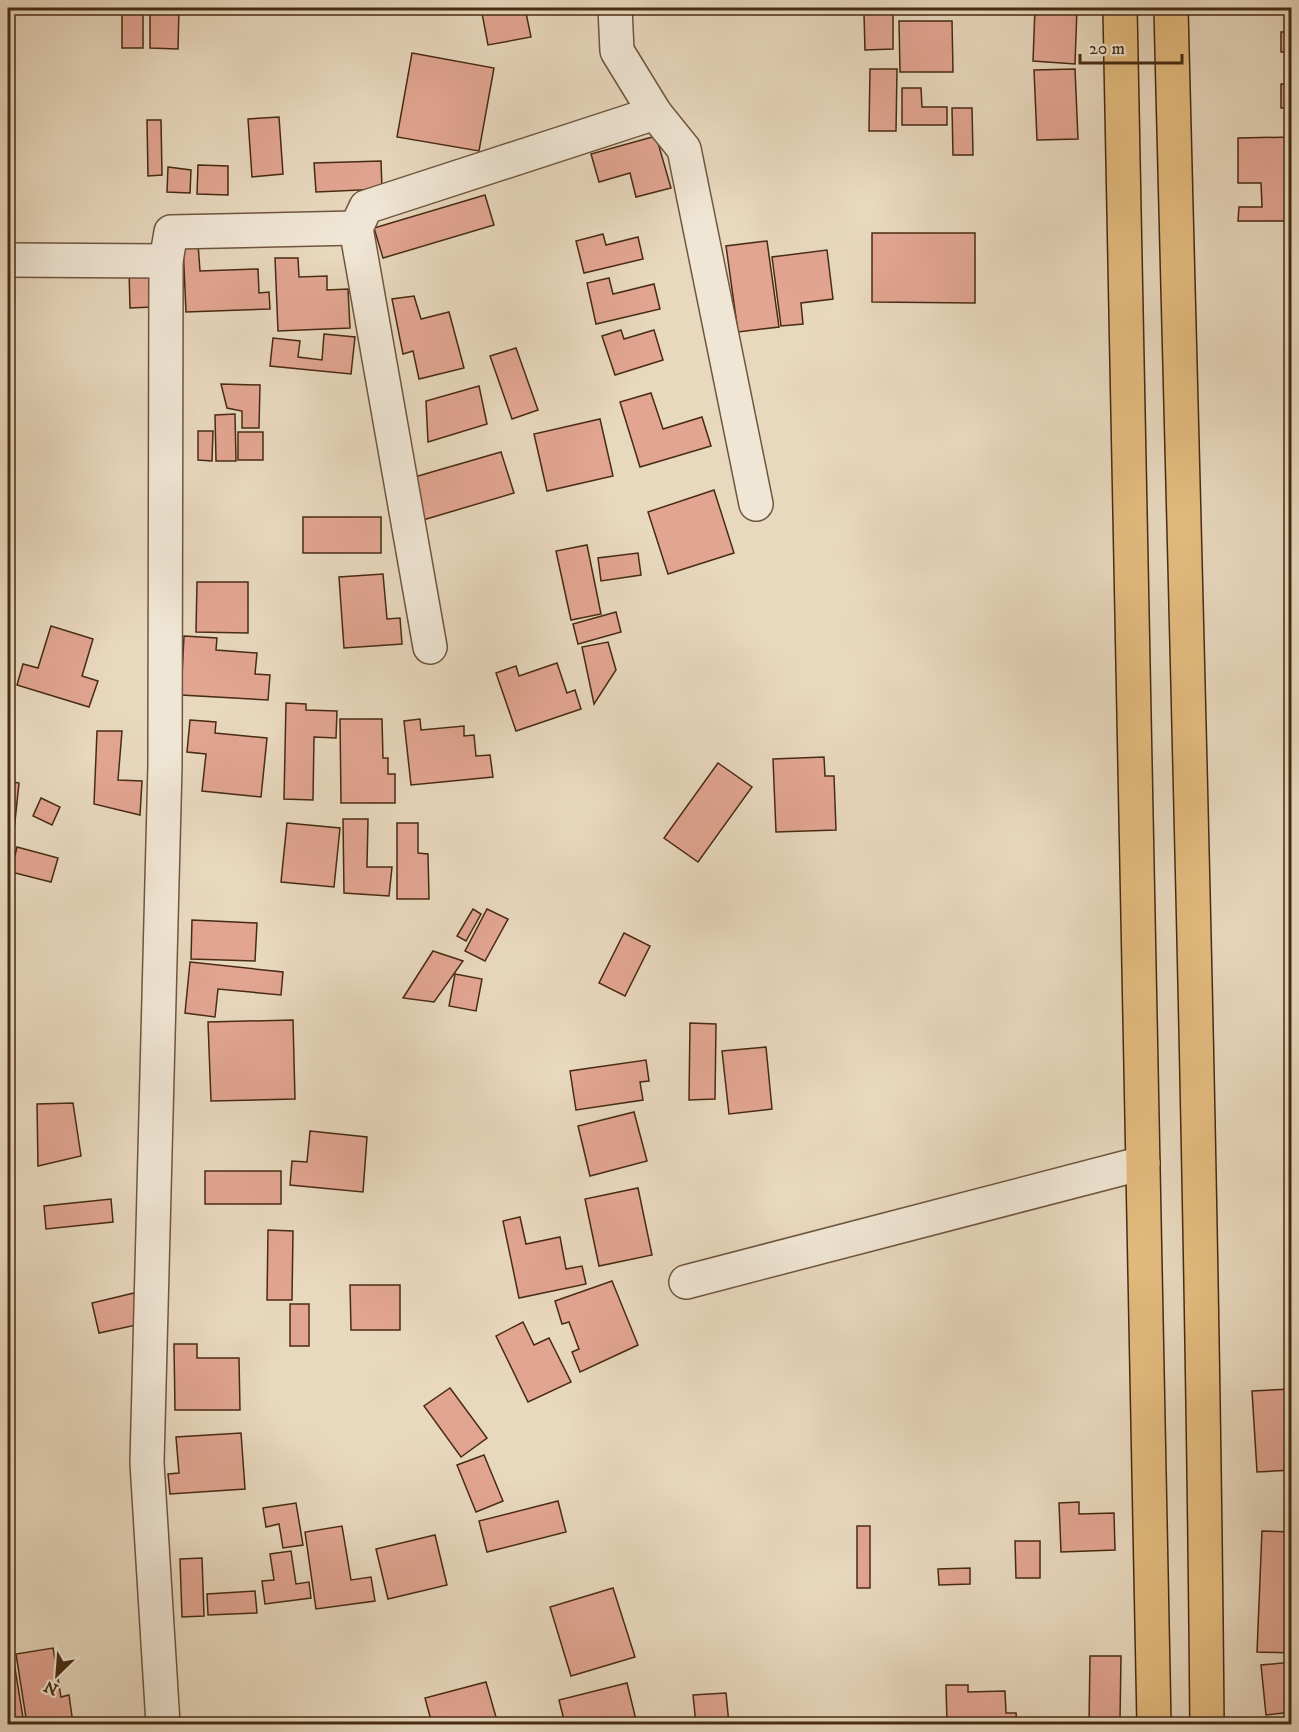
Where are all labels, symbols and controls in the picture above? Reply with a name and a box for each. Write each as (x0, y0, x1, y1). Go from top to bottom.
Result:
scale bar (1080, 27, 1182, 65)
text: 20 m (1089, 38, 1125, 60)
north arrow (27, 1645, 87, 1705)
text: N (41, 1676, 61, 1700)

